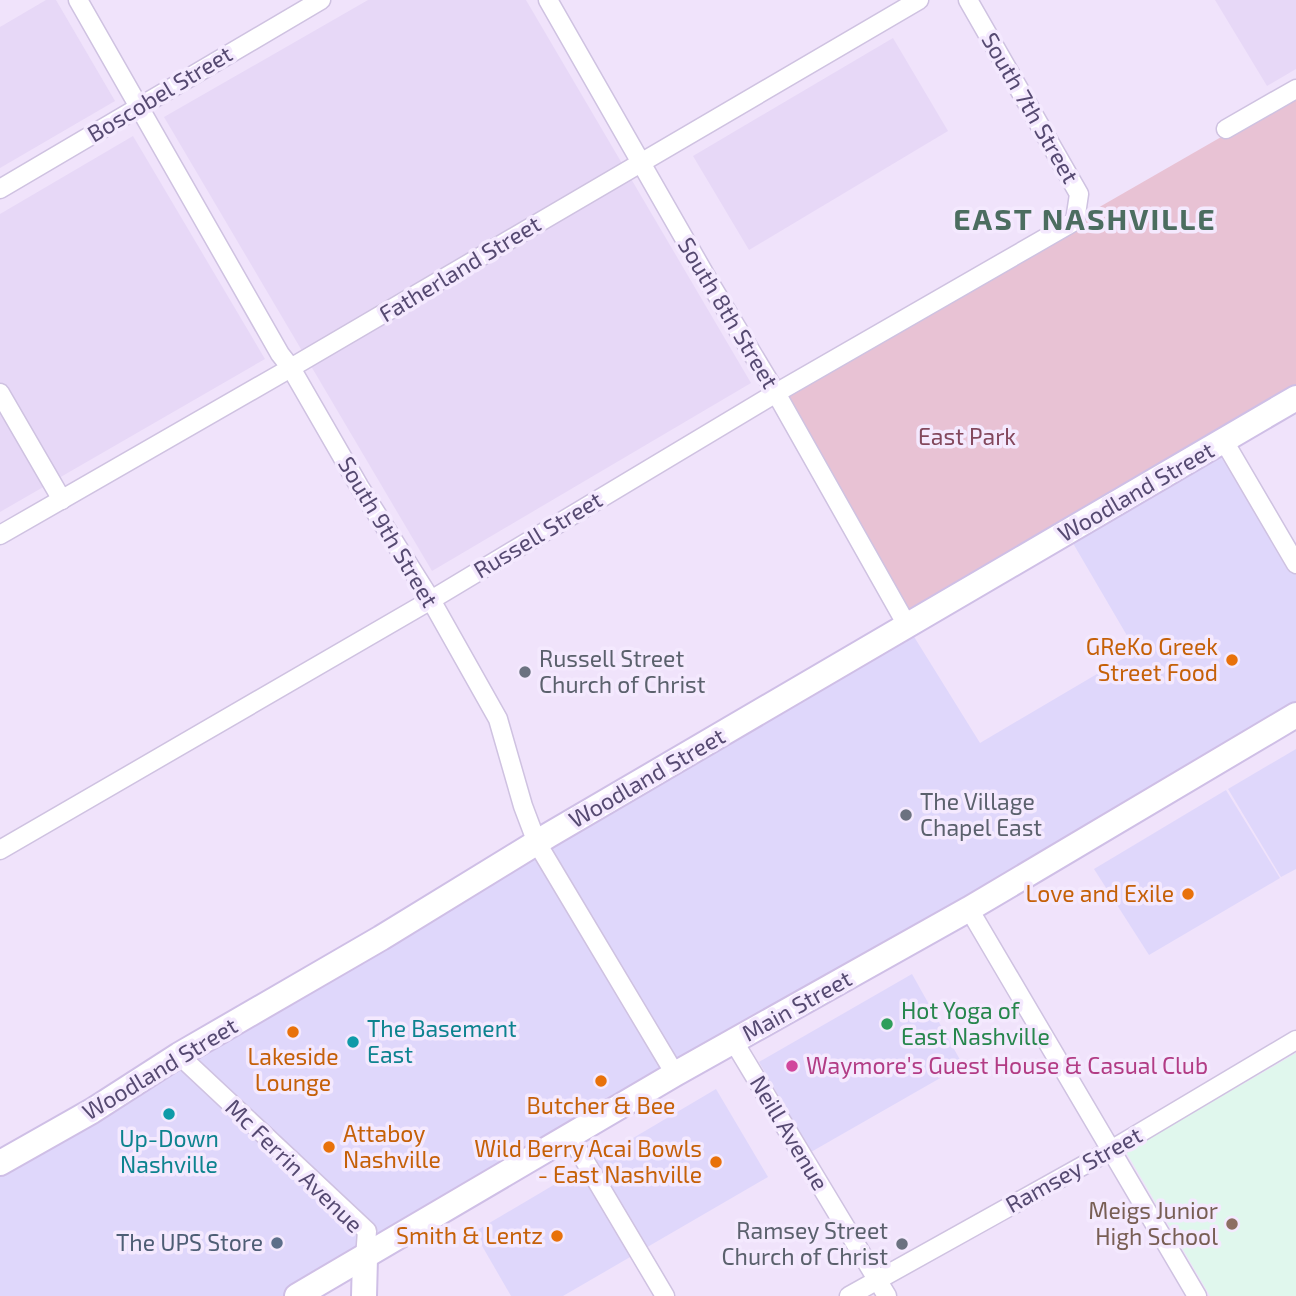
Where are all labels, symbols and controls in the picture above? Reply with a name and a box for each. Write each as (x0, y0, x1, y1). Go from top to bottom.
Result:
street label: South 7th Street (976, 27, 1085, 188)
street label: Boscobel Street (82, 39, 237, 147)
district label: EAST NASHVILLE (953, 200, 1217, 236)
street label: Fatherland Street (374, 209, 545, 327)
street label: South 8th Street (673, 232, 785, 393)
park label: East Park (918, 422, 1016, 450)
street label: Woodland Street (1052, 435, 1219, 547)
street label: South 9th Street (333, 451, 445, 612)
street label: Russell Street (468, 485, 607, 584)
place label: GReKo Greek Street Food (1086, 632, 1218, 686)
place label: Russell Street Church of Christ (539, 644, 706, 698)
marker: GReKo Greek Street Food (1224, 652, 1240, 668)
marker: Russell Street Church of Christ (517, 664, 533, 680)
street label: Woodland Street (563, 721, 730, 833)
place label: The Village Chapel East (920, 787, 1042, 841)
marker: The Village Chapel East (898, 807, 914, 823)
place label: Love and Exile (1026, 879, 1174, 907)
marker: Love and Exile (1180, 886, 1196, 902)
street label: Main Street (737, 963, 856, 1047)
place label: Hot Yoga of East Nashville (901, 996, 1050, 1050)
street label: Woodland Street (77, 1011, 242, 1125)
place label: The Basement East (367, 1014, 517, 1068)
marker: Hot Yoga of East Nashville (879, 1016, 895, 1032)
marker: Lakeside Lounge (285, 1024, 301, 1040)
marker: The Basement East (345, 1034, 361, 1050)
place label: Lakeside Lounge (247, 1042, 339, 1096)
place label: Waymore's Guest House & Casual Club (806, 1051, 1208, 1079)
marker: Waymore's Guest House & Casual Club (784, 1058, 800, 1074)
street label: Neill Avenue (745, 1070, 835, 1195)
marker: Butcher & Bee (593, 1073, 609, 1089)
place label: Butcher & Bee (527, 1091, 675, 1119)
street label: Mc Ferrin Avenue (220, 1093, 369, 1238)
marker: Up-Down Nashville (161, 1106, 177, 1122)
place label: Attaboy Nashville (343, 1119, 441, 1173)
street label: Ramsey Street (1000, 1120, 1147, 1218)
place label: Up-Down Nashville (119, 1124, 219, 1178)
place label: Wild Berry Acai Bowls - East Nashville (474, 1134, 702, 1188)
marker: Attaboy Nashville (321, 1139, 337, 1155)
marker: Wild Berry Acai Bowls - East Nashville (708, 1154, 724, 1170)
place label: Meigs Junior High School (1088, 1196, 1218, 1250)
place label: Ramsey Street Church of Christ (721, 1216, 888, 1270)
marker: Meigs Junior High School (1224, 1216, 1240, 1232)
place label: Smith & Lentz (396, 1221, 543, 1249)
place label: The UPS Store (116, 1228, 263, 1256)
marker: Smith & Lentz (549, 1228, 565, 1244)
marker: The UPS Store (269, 1235, 285, 1251)
marker: Ramsey Street Church of Christ (894, 1236, 910, 1252)

